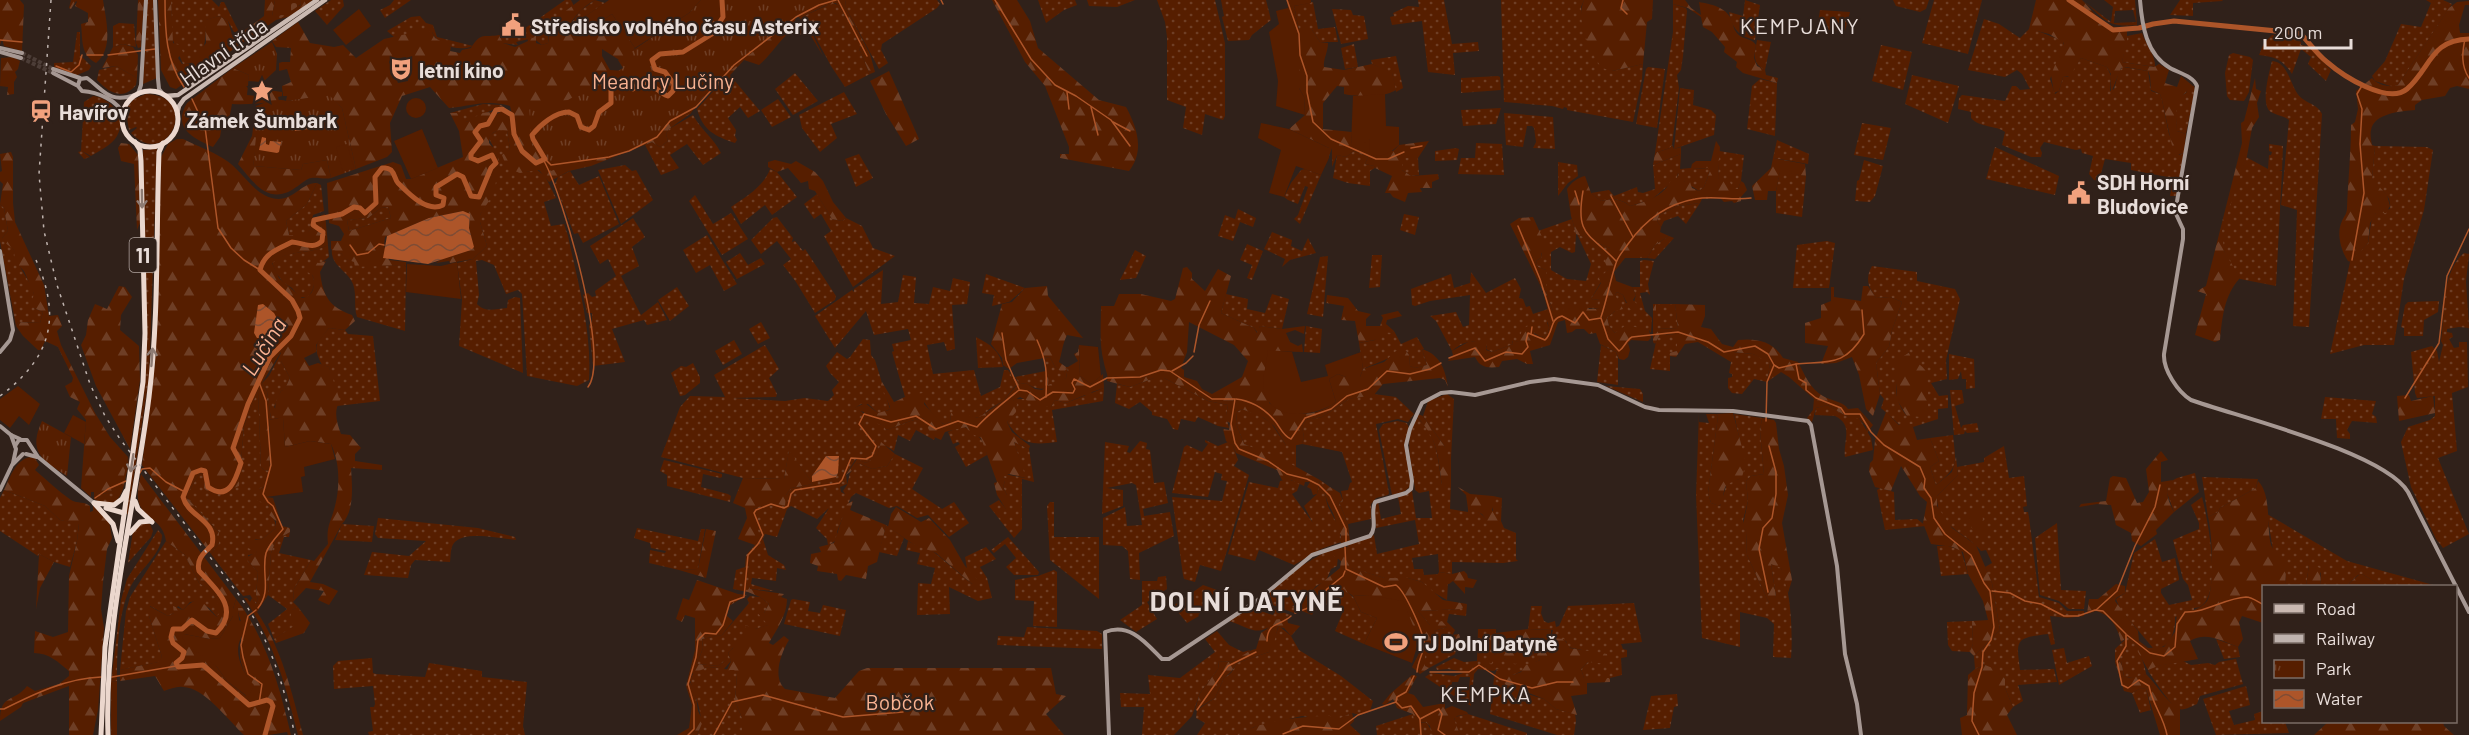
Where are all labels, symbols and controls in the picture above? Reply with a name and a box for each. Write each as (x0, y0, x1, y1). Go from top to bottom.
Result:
street label: Hlavní třída (174, 12, 272, 90)
public building icon: Středisko volného času Asterix (500, 12, 526, 38)
district label: KEMPJANY (1740, 12, 1860, 38)
scale bar (2265, 12, 2350, 50)
place label: Středisko volného času Asterix (531, 13, 819, 38)
text: 200 m (2274, 21, 2322, 43)
theatre icon: letní kino (388, 56, 414, 82)
place label: letní kino (419, 57, 504, 82)
park label: Meandry Lučiny (592, 68, 734, 93)
place icon: Zámek Šumbark (249, 78, 275, 104)
station icon: Havířov (28, 98, 54, 124)
place label: Havířov (59, 99, 129, 124)
place label: Zámek Šumbark (187, 107, 337, 132)
place label: SDH Horní Bludovice (2097, 169, 2189, 218)
public building icon: SDH Horní Bludovice (2066, 180, 2092, 206)
one-way arrow (136, 189, 148, 209)
road number: 11 (130, 238, 156, 272)
water label: Lučina (235, 312, 291, 380)
one-way arrow (147, 348, 158, 368)
one-way arrow (126, 453, 137, 472)
district label: DOLNÍ DATYNĚ (1150, 584, 1344, 616)
legend (2262, 585, 2457, 723)
text: Road (2316, 597, 2356, 619)
text: Railway (2316, 627, 2375, 649)
sports icon: TJ Dolní Datyně (1383, 629, 1409, 655)
place label: TJ Dolní Datyně (1414, 630, 1557, 655)
text: Park (2316, 657, 2351, 679)
district label: KEMPKA (1440, 680, 1532, 706)
text: Water (2316, 687, 2363, 709)
park label: Bobčok (866, 689, 934, 714)

